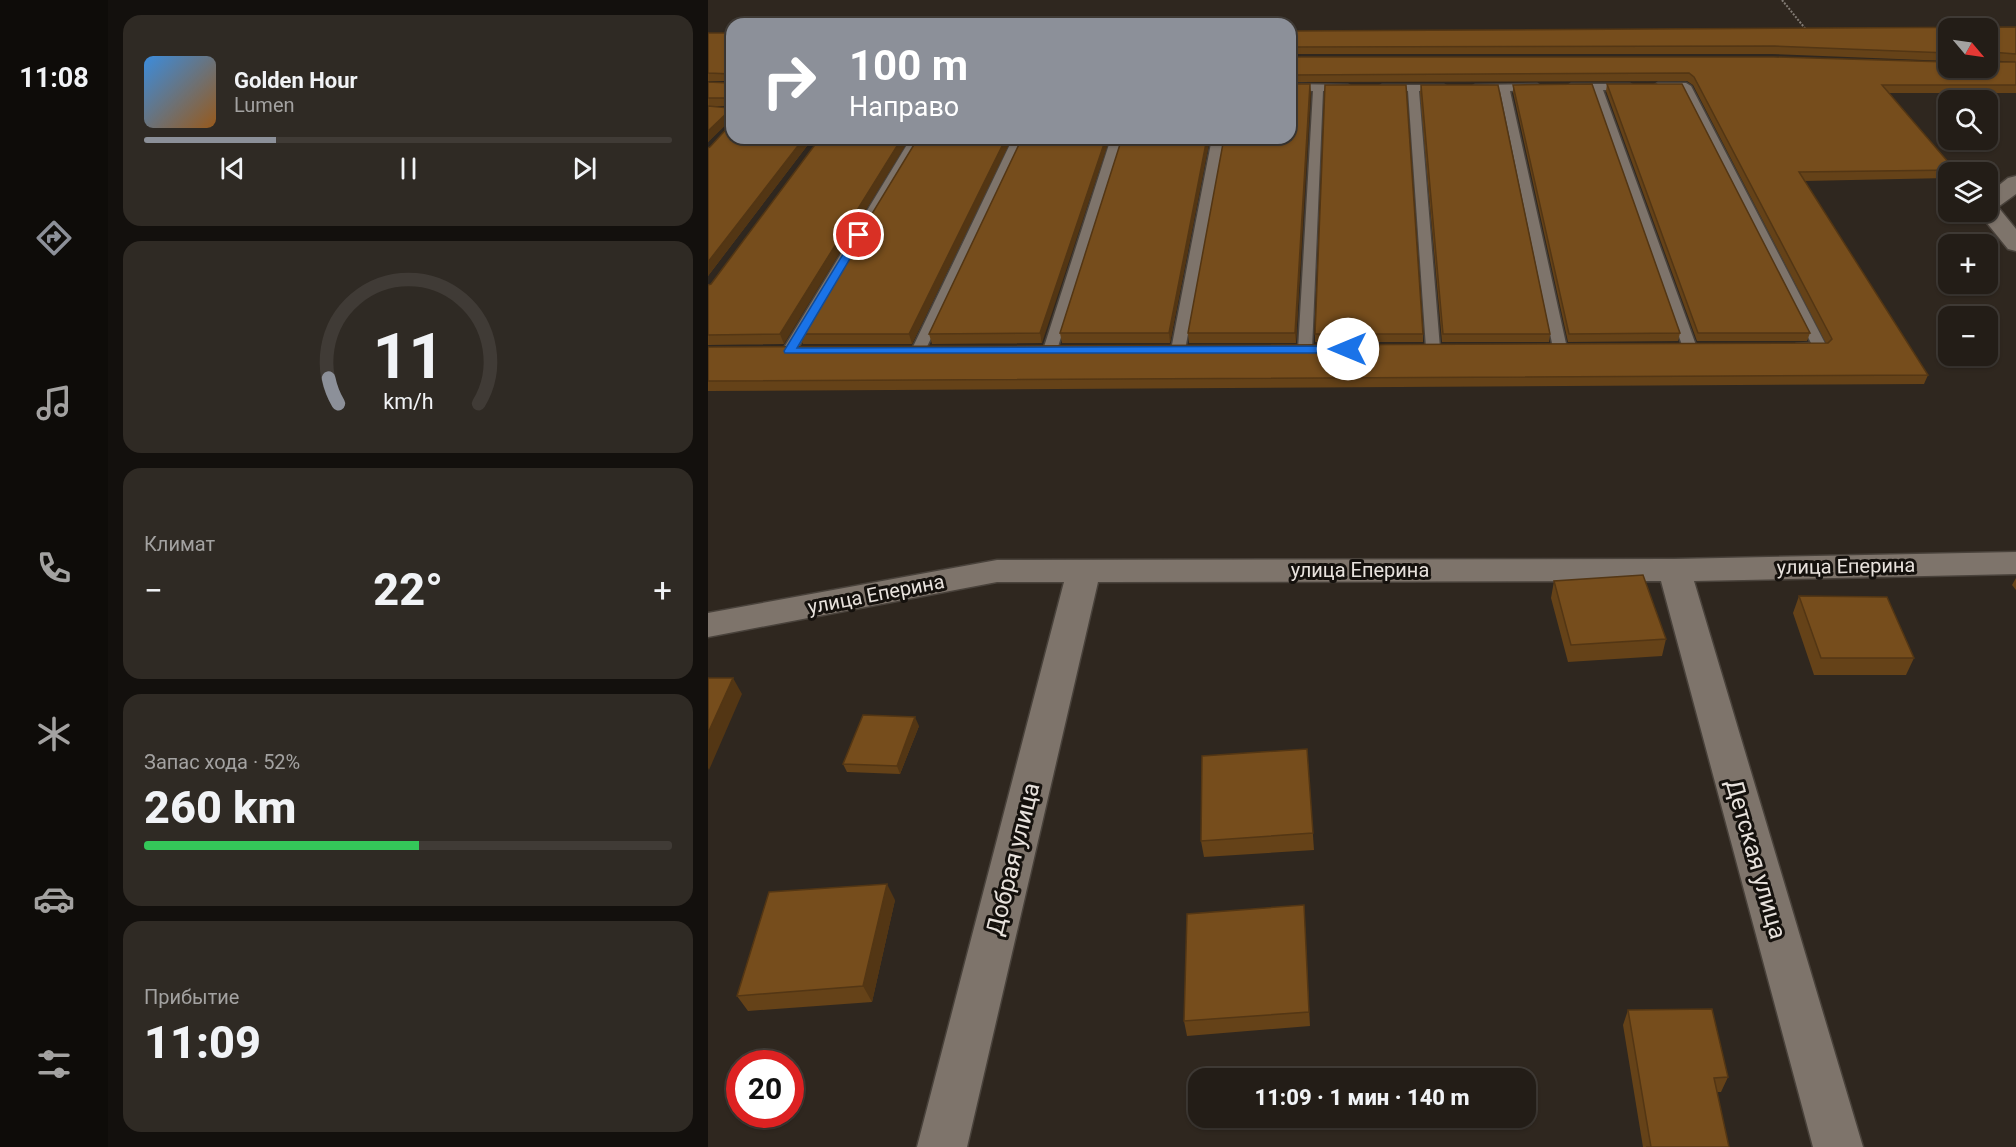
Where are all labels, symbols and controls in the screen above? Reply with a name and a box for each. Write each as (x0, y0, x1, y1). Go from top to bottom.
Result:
north arrow (1938, 18, 1998, 78)
map controls (1938, 18, 1998, 366)
text: 100 m (849, 41, 968, 90)
icon: right (750, 42, 828, 120)
text: 11:08 (19, 62, 89, 94)
text: Golden Hour (234, 68, 358, 93)
button: search (1938, 90, 1998, 150)
text: Направо (849, 91, 959, 123)
text: Lumen (234, 93, 295, 117)
icon: previous (216, 152, 249, 185)
icon: pause (392, 152, 425, 185)
icon: next (568, 152, 601, 185)
button: layers (1938, 162, 1998, 222)
pin (833, 209, 884, 260)
icon: directions (33, 217, 75, 259)
icon: arrive (842, 218, 875, 251)
button: + (1938, 234, 1998, 294)
button: − (1938, 306, 1998, 366)
position arrow (1316, 317, 1380, 381)
text: 11 (372, 320, 444, 393)
icon: music (33, 382, 75, 424)
text: km/h (383, 390, 433, 415)
text: Климат (144, 532, 215, 556)
icon: phone (33, 547, 75, 589)
street label: улица Еперина (1777, 553, 1915, 579)
street label: улица Еперина (1291, 558, 1429, 582)
text: 22° (373, 563, 443, 616)
street label: улица Еперина (806, 569, 946, 619)
text: − (144, 571, 163, 610)
text: + (653, 571, 672, 610)
icon: climate (33, 713, 75, 755)
text: Запас хода · 52% (144, 750, 300, 774)
street label: Детская улица (1720, 776, 1792, 942)
street label: Добрая улица (981, 780, 1045, 938)
text: 260 km (144, 781, 296, 834)
icon: car (33, 878, 75, 920)
text: Прибытие (144, 985, 239, 1009)
text: 11:09 (144, 1016, 261, 1069)
icon: filters (33, 1043, 75, 1085)
speed limit sign: 20 (726, 1050, 804, 1128)
text: 11:09 · 1 мин · 140 m (1254, 1085, 1470, 1110)

